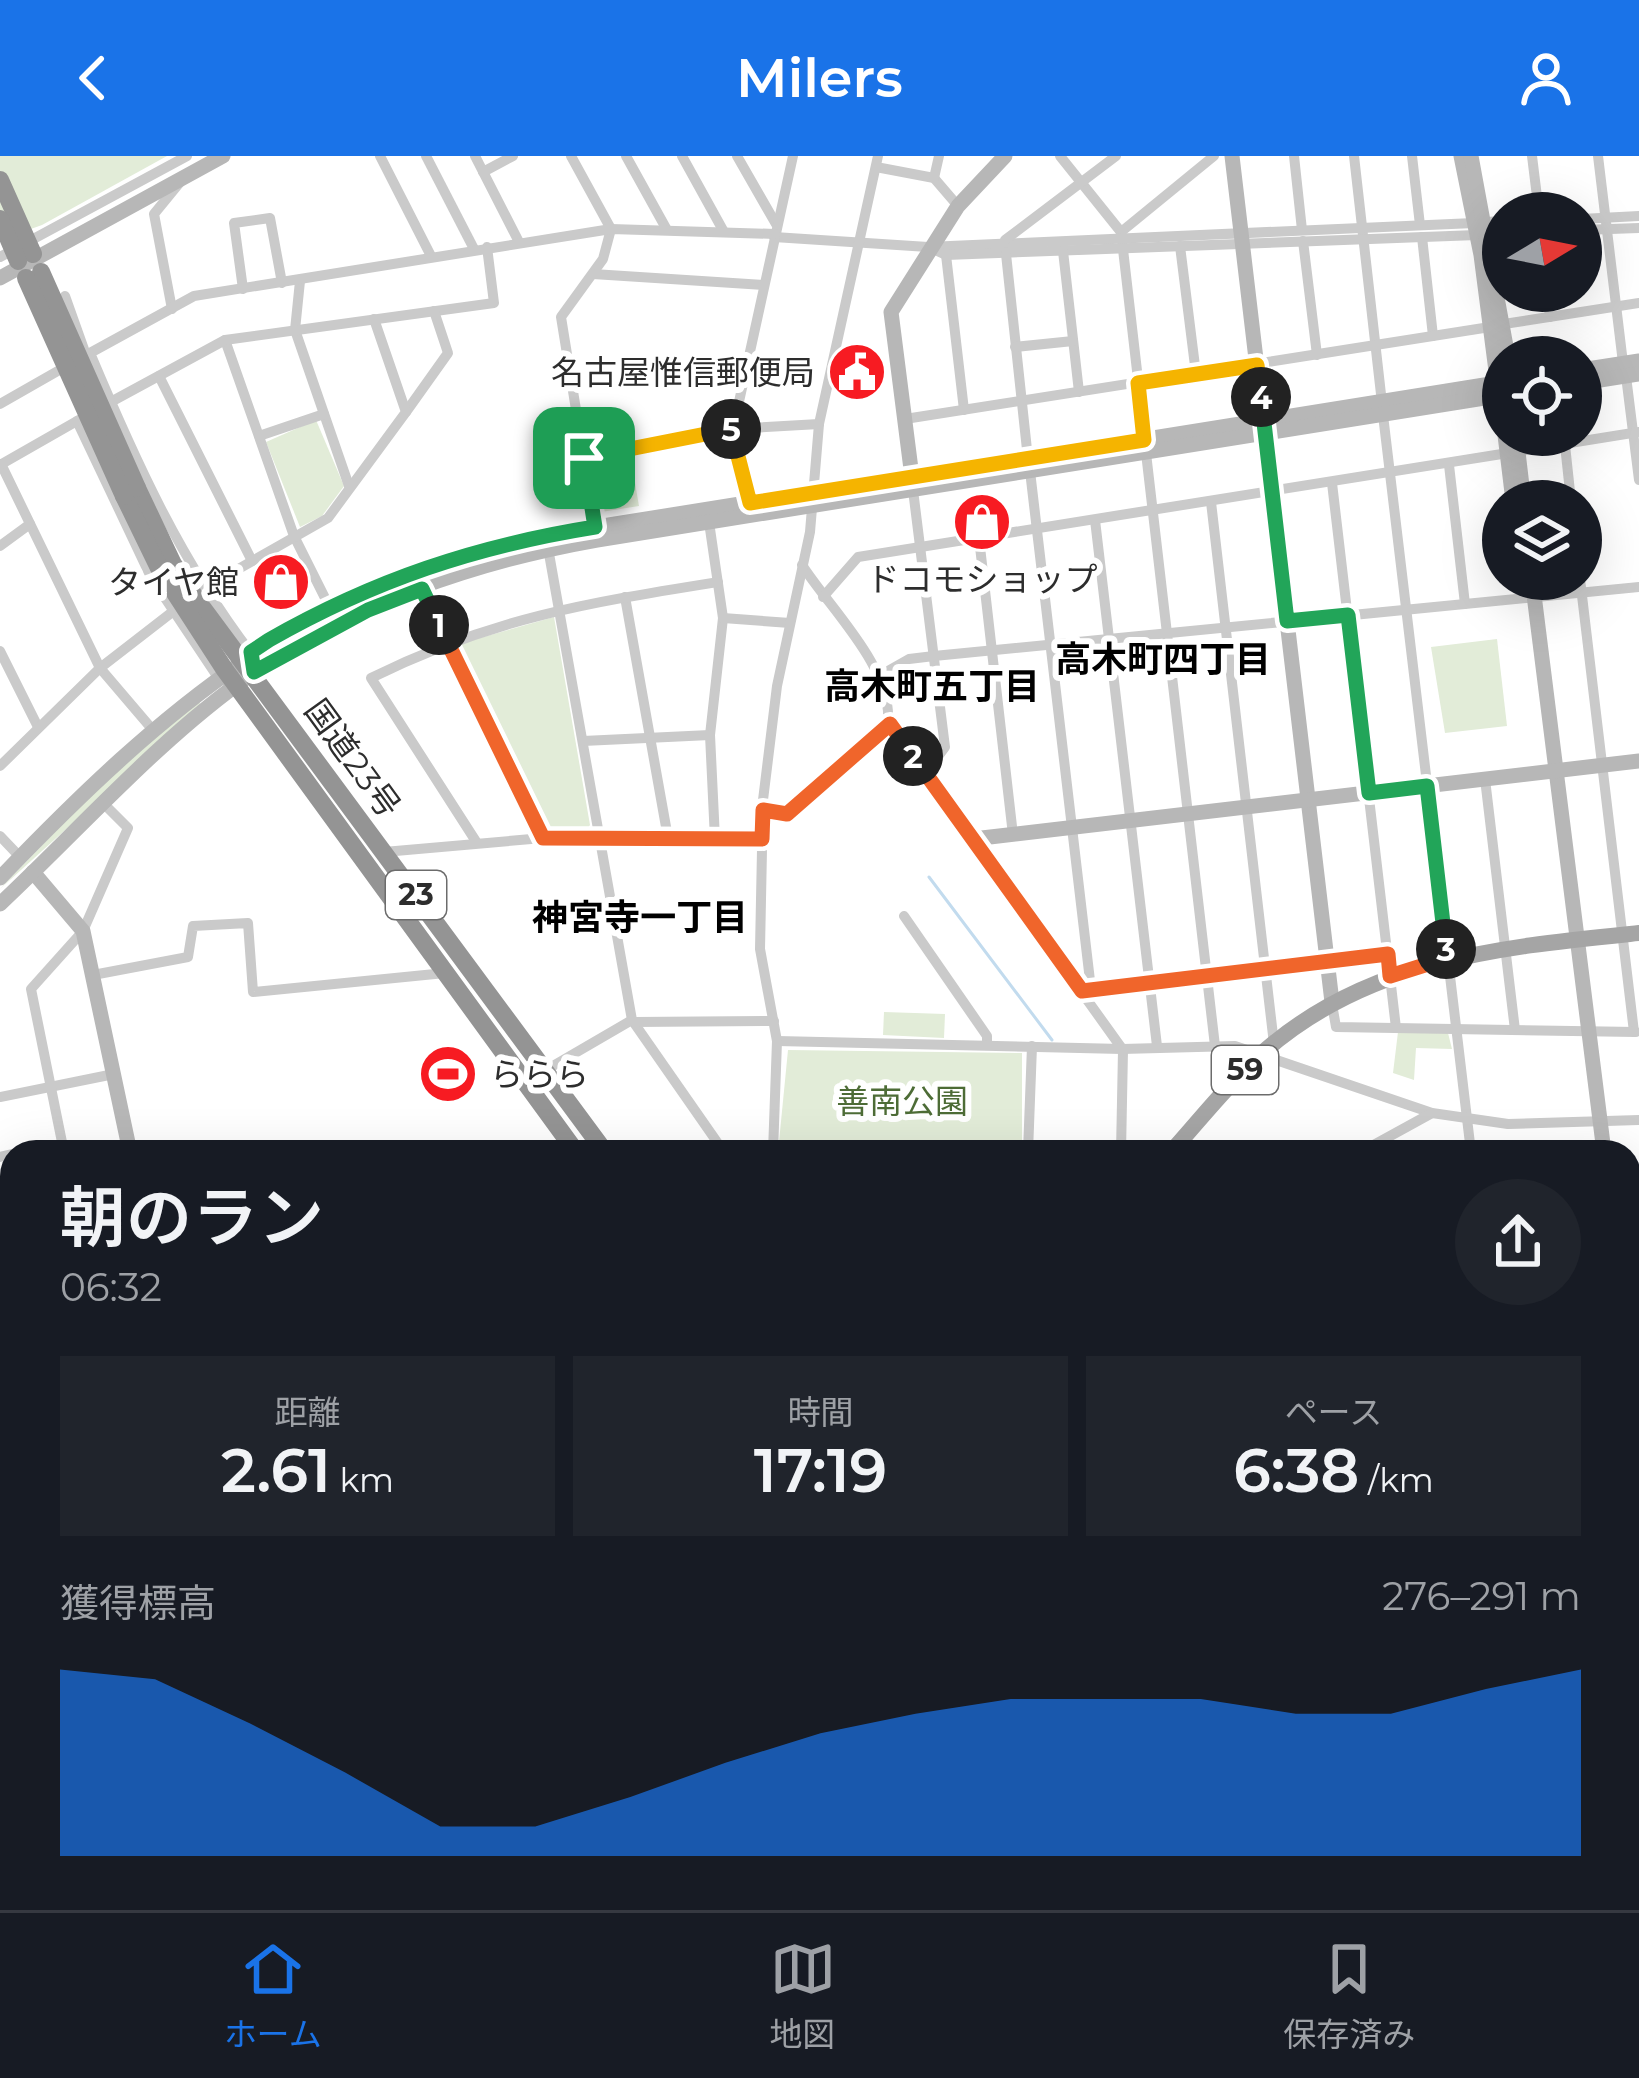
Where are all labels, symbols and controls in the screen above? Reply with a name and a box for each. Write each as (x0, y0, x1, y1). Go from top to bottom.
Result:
icon: back (60, 45, 126, 111)
text: Milers (736, 45, 903, 111)
icon: person (1513, 45, 1579, 111)
north arrow (1482, 192, 1602, 312)
map controls (1482, 192, 1602, 600)
button: locate (1482, 336, 1602, 456)
public building icon: 名古屋惟信郵便局 (826, 341, 888, 403)
place label: 名古屋惟信郵便局 (551, 352, 815, 392)
pin: 4 (1231, 367, 1291, 427)
text: 4 (1250, 377, 1272, 417)
pin: 5 (701, 399, 761, 459)
pin (533, 407, 635, 509)
text: 5 (721, 409, 741, 449)
icon: arrive (551, 425, 617, 491)
button: layers (1482, 480, 1602, 600)
shop icon: ドコモショップ (951, 491, 1013, 553)
shop icon: タイヤ館 (250, 551, 312, 613)
place label: ドコモショップ (867, 559, 1098, 599)
place label: タイヤ館 (108, 562, 239, 602)
pin: 1 (409, 595, 469, 655)
text: 1 (433, 605, 445, 645)
district label: 高木町四丁目 (1055, 637, 1271, 681)
district label: 高木町五丁目 (824, 664, 1040, 708)
street label: 国道23号 (297, 691, 409, 825)
pin: 2 (883, 726, 943, 786)
text: 2 (903, 736, 923, 776)
road number: 23 (386, 871, 446, 919)
district label: 神宮寺一丁目 (532, 895, 748, 939)
pin: 3 (1416, 919, 1476, 979)
text: 3 (1436, 929, 1456, 969)
sports icon: ららら (417, 1043, 479, 1105)
road number: 59 (1212, 1046, 1278, 1094)
place label: ららら (490, 1054, 589, 1094)
park label: 善南公園 (836, 1081, 968, 1121)
text: 朝のラン (60, 1177, 324, 1258)
button: share (1455, 1179, 1581, 1305)
text: 06:32 (60, 1263, 162, 1311)
text: 距離 (275, 1392, 341, 1432)
text: 時間 (788, 1392, 854, 1432)
text: ペース (1285, 1392, 1382, 1432)
text: 2.61 (221, 1434, 331, 1507)
text: 17:19 (754, 1434, 887, 1507)
text: 6:38 (1233, 1434, 1359, 1507)
text: km (331, 1460, 394, 1500)
text: /km (1359, 1460, 1434, 1500)
text: 276–291 m (1382, 1572, 1581, 1620)
text: 獲得標高 (60, 1579, 216, 1627)
tab: ホーム (224, 1936, 322, 2056)
tab: 地図 (770, 1936, 836, 2056)
tab: 保存済み (1283, 1936, 1415, 2056)

